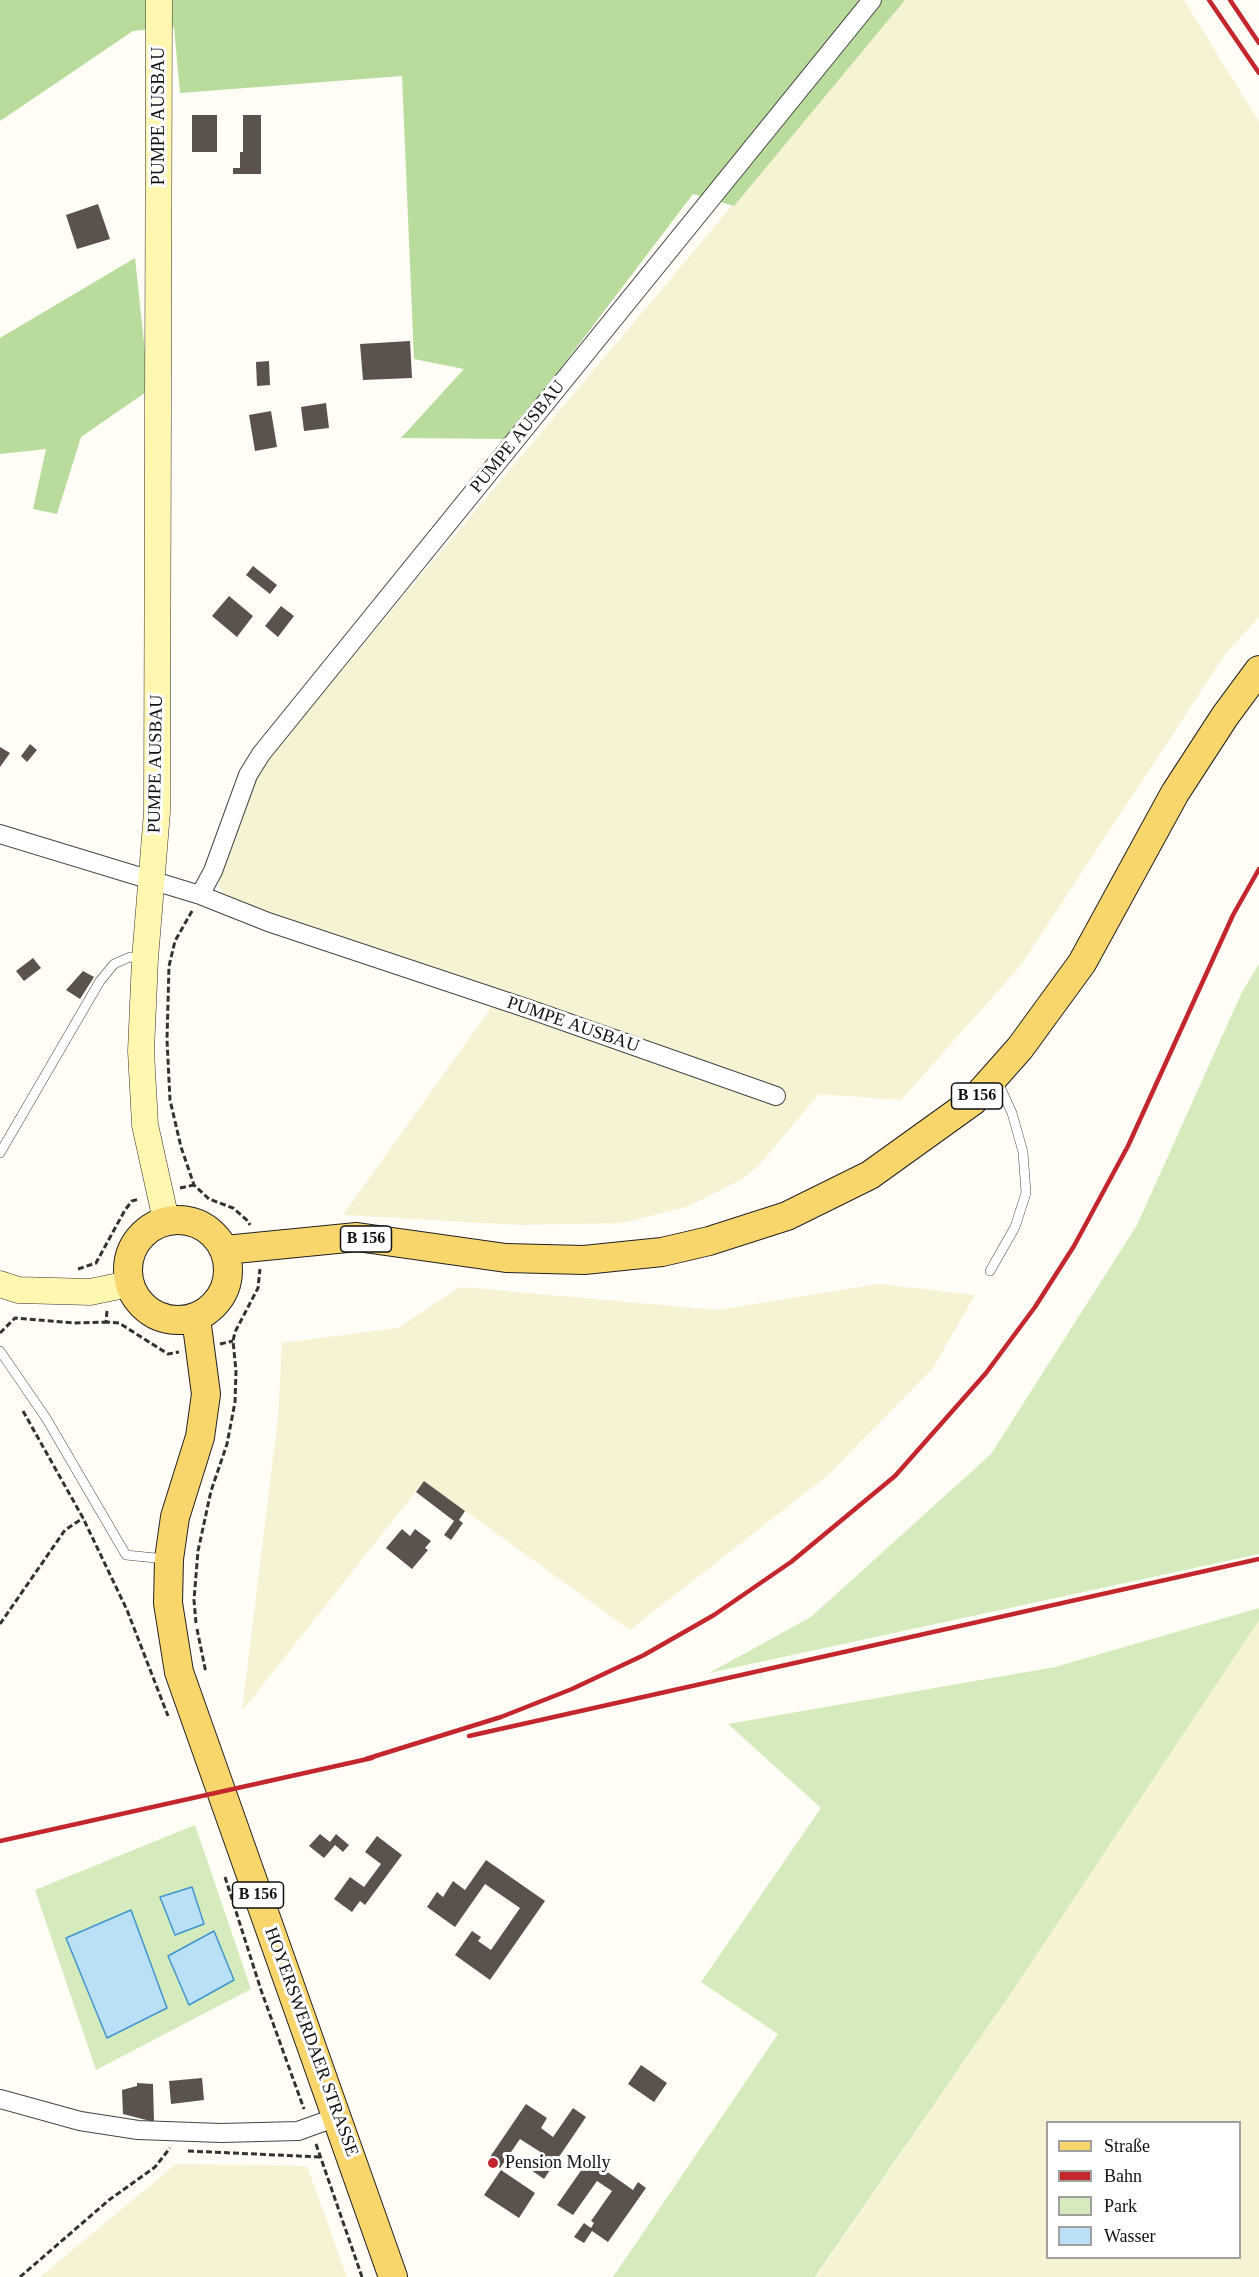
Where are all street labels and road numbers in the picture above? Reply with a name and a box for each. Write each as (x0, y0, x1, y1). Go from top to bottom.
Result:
street label: PUMPE AUSBAU (148, 47, 170, 185)
street label: PUMPE AUSBAU (466, 376, 570, 498)
street label: PUMPE AUSBAU (144, 695, 168, 833)
street label: PUMPE AUSBAU (504, 992, 642, 1058)
road number: B 156 (952, 1083, 1002, 1109)
road number: B 156 (340, 1226, 392, 1252)
road number: B 156 (232, 1882, 284, 1908)
street label: HOYERSWERDAER STRASSE (259, 1924, 363, 2160)

